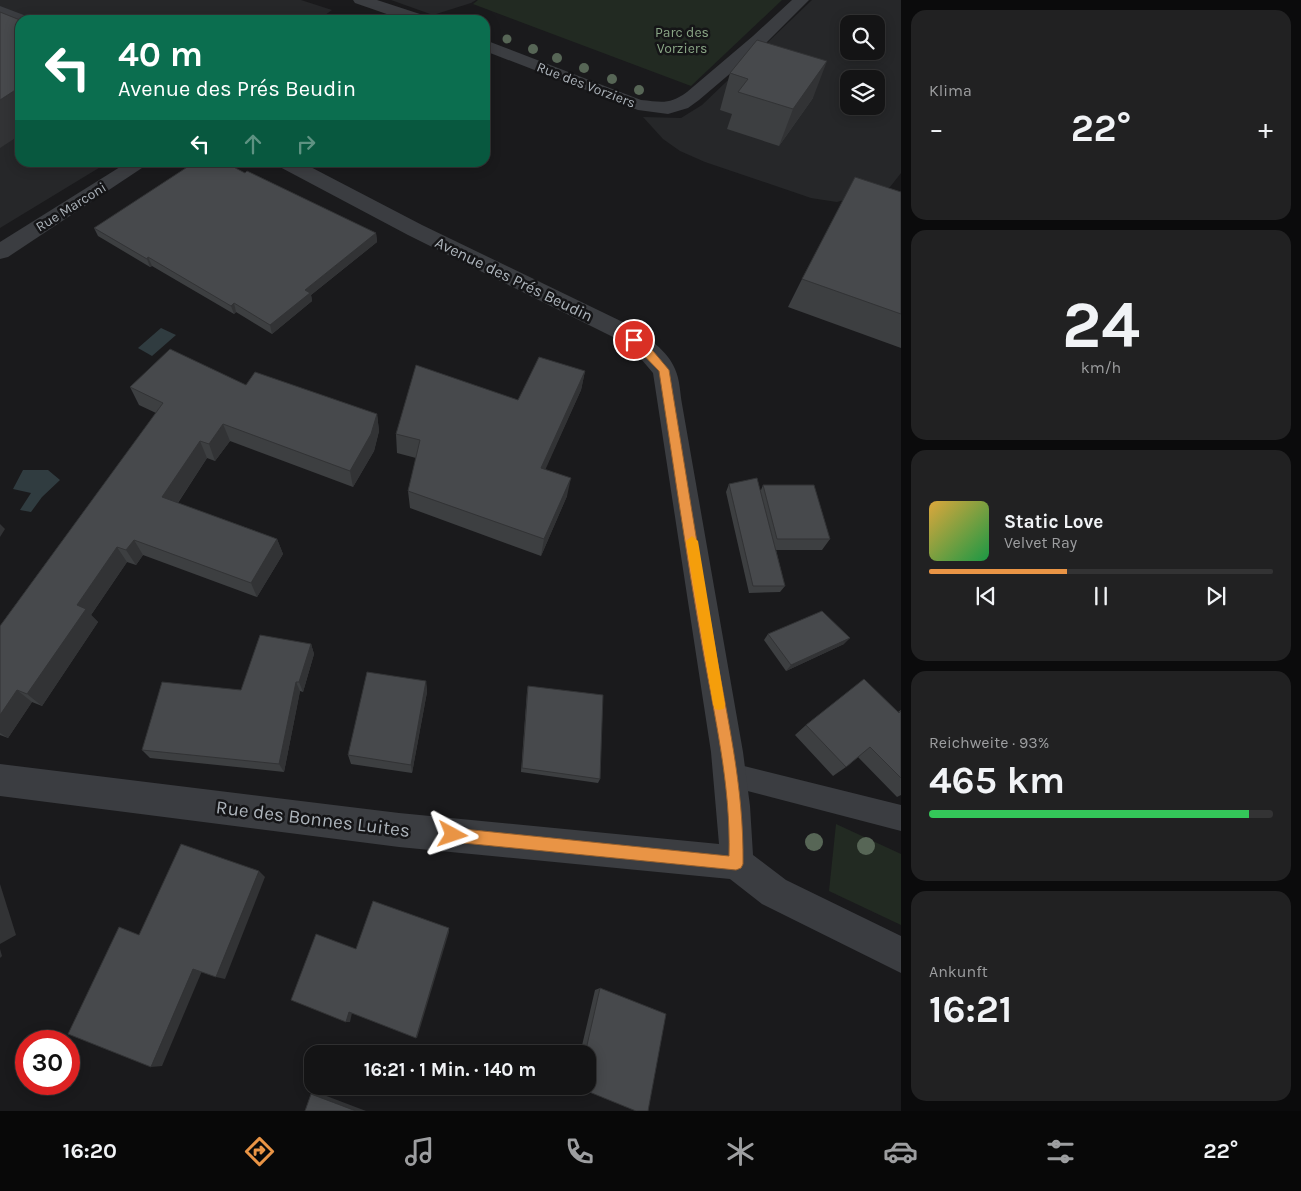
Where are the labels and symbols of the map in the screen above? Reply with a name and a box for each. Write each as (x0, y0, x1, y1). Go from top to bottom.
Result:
park label: Parc des Vorziers (655, 24, 709, 57)
street label: Rue des Vorziers (534, 58, 638, 112)
street label: Rue Marconi (33, 179, 109, 235)
street label: Avenue des Prés Beudin (432, 233, 596, 325)
pin (613, 319, 655, 361)
street label: Rue des Bonnes Luites (215, 796, 411, 842)
position arrow (426, 808, 478, 860)
speed limit sign: 30 (15, 1030, 80, 1095)

